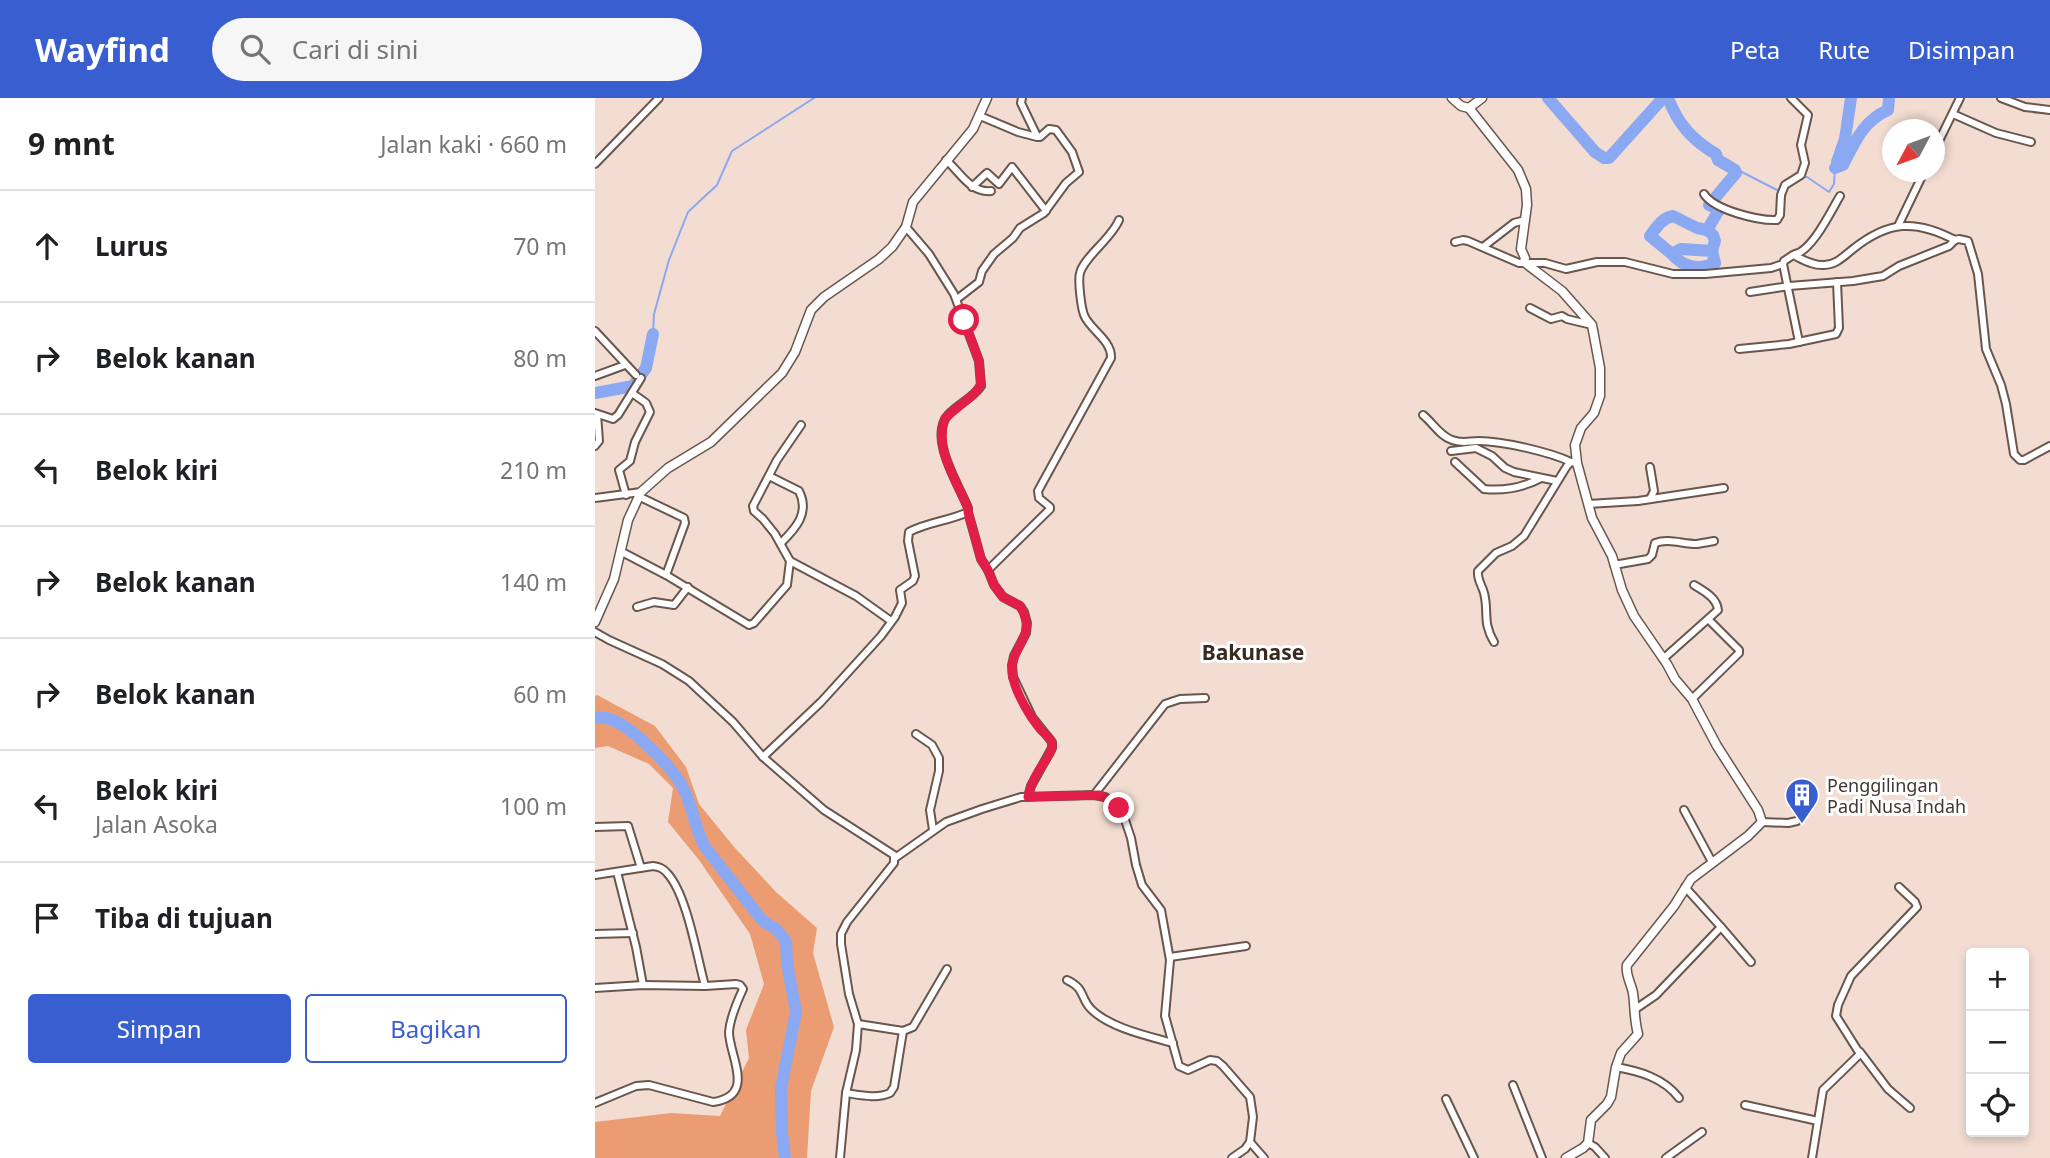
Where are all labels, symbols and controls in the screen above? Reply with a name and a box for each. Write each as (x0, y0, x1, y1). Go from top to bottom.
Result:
search box (212, 18, 702, 81)
text: Wayfind (35, 27, 170, 72)
icon: search (236, 30, 274, 68)
text: Cari di sini (292, 31, 418, 67)
text: Peta (1730, 33, 1780, 66)
text: Rute (1818, 33, 1870, 66)
text: Disimpan (1908, 33, 2015, 66)
north arrow (1882, 119, 1945, 182)
text: 9 mnt (28, 123, 115, 164)
text: Jalan kaki · 660 m (380, 128, 567, 160)
icon: ahead (28, 227, 66, 265)
text: Lurus (95, 228, 168, 264)
text: 70 m (513, 230, 567, 262)
route start (948, 304, 979, 335)
icon: right (28, 339, 66, 377)
text: Belok kanan (95, 340, 256, 376)
text: 80 m (513, 342, 567, 374)
icon: left (28, 451, 66, 489)
text: Belok kiri (95, 452, 218, 488)
text: 210 m (500, 454, 567, 486)
icon: right (28, 563, 66, 601)
text: Belok kanan (95, 564, 256, 600)
text: 140 m (500, 566, 567, 598)
district label: Bakunase (1202, 638, 1304, 666)
icon: right (28, 675, 66, 713)
text: Belok kanan (95, 676, 256, 712)
text: 60 m (513, 678, 567, 710)
text: Belok kiri (95, 772, 218, 808)
place label: Penggilingan Padi Nusa Indah (1827, 773, 1966, 818)
building icon: Penggilingan Padi Nusa Indah (1783, 776, 1821, 825)
icon: left (28, 787, 66, 825)
text: 100 m (500, 790, 567, 822)
route end (1103, 792, 1134, 823)
text: Jalan Asoka (95, 808, 218, 840)
icon: arrive (28, 899, 66, 937)
text: Tiba di tujuan (95, 900, 273, 936)
map controls (1966, 948, 2029, 1137)
button: + (1966, 948, 2029, 1011)
button: Simpan (28, 994, 291, 1063)
button: Bagikan (305, 994, 567, 1063)
button: − (1966, 1011, 2029, 1074)
button: locate (1966, 1074, 2029, 1137)

